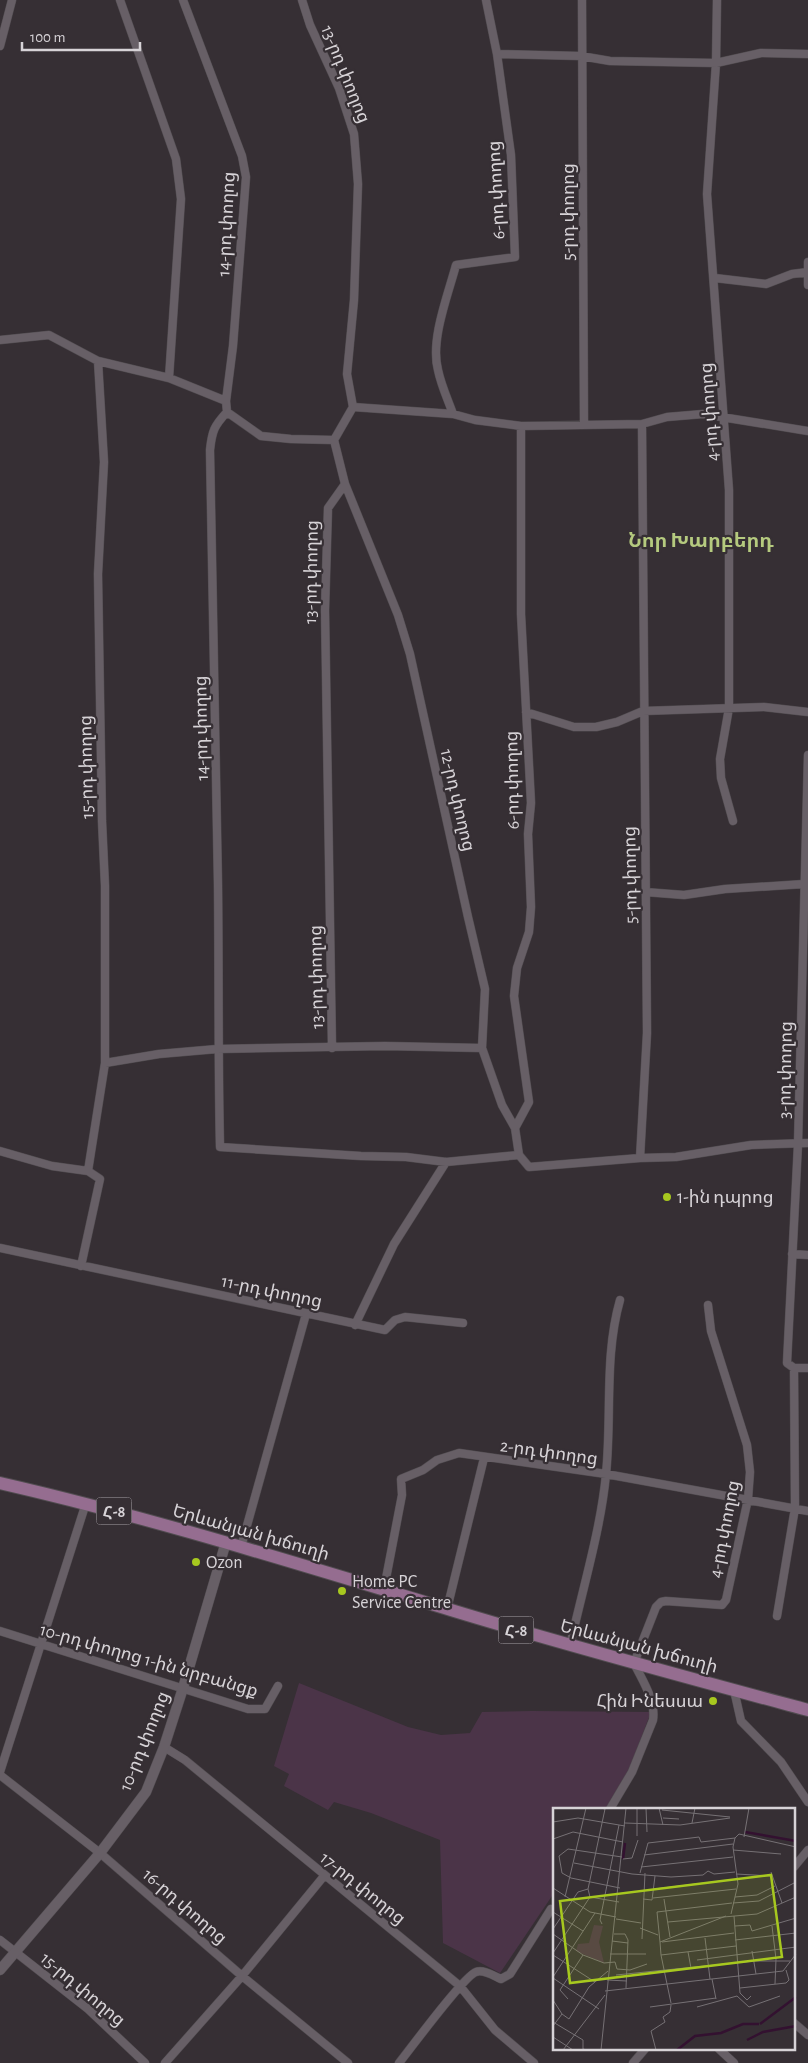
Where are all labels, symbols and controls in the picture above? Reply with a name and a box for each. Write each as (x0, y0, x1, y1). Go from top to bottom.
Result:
scale bar (22, 20, 140, 52)
street label: 13-րդ փողոց (317, 23, 373, 126)
text: 100 m (30, 30, 65, 45)
street label: 6-րդ փողոց (485, 140, 509, 240)
street label: 5-րդ փողոց (560, 163, 578, 261)
street label: 14-րդ փողոց (215, 171, 239, 277)
street label: 4-րդ փողոց (698, 362, 722, 462)
street label: 13-րդ փողոց (302, 520, 322, 624)
district label: Նոր Խարբերդ (628, 531, 774, 552)
street label: 14-րդ փողոց (192, 675, 212, 781)
street label: 15-րդ փողոց (77, 715, 97, 819)
street label: 6-րդ փողոց (503, 731, 523, 829)
street label: 12-րդ փողոց (436, 747, 478, 853)
street label: 5-րդ փողոց (621, 826, 641, 924)
street label: 13-րդ փողոց (307, 925, 327, 1029)
street label: 3-րդ փողոց (776, 1021, 796, 1119)
place label: 1-ին դպրոց (677, 1189, 774, 1207)
marker: 1-ին դպրոց (661, 1191, 673, 1203)
street label: 11-րդ փողոց (220, 1273, 324, 1311)
street label: 2-րդ փողոց (499, 1437, 599, 1469)
street label: 4-րդ փողոց (707, 1479, 743, 1579)
road number: Հ-8 (96, 1498, 132, 1524)
street label: Երևանյան խճուղի (170, 1502, 331, 1564)
place label: Ozon (206, 1554, 243, 1572)
marker: Ozon (190, 1556, 202, 1568)
place label: Home PC Service Centre (352, 1573, 451, 1612)
marker: Home PC Service Centre (336, 1585, 348, 1597)
road number: Հ-8 (498, 1616, 534, 1644)
street label: Երևանյան խճուղի (558, 1617, 719, 1677)
street label: 10-րդ փողոց 1-ին նրբանցք (38, 1621, 260, 1701)
street label: 10-րդ փողոց (117, 1689, 173, 1794)
place label: Հին Ինեսսա (596, 1693, 703, 1711)
marker: Հին Ինեսսա (707, 1695, 719, 1707)
inset map (553, 1808, 796, 2050)
street label: 17-րդ փողոց (316, 1849, 408, 1928)
street label: 16-րդ փողոց (139, 1866, 230, 1948)
street label: 15-րդ փողոց (37, 1949, 128, 2030)

